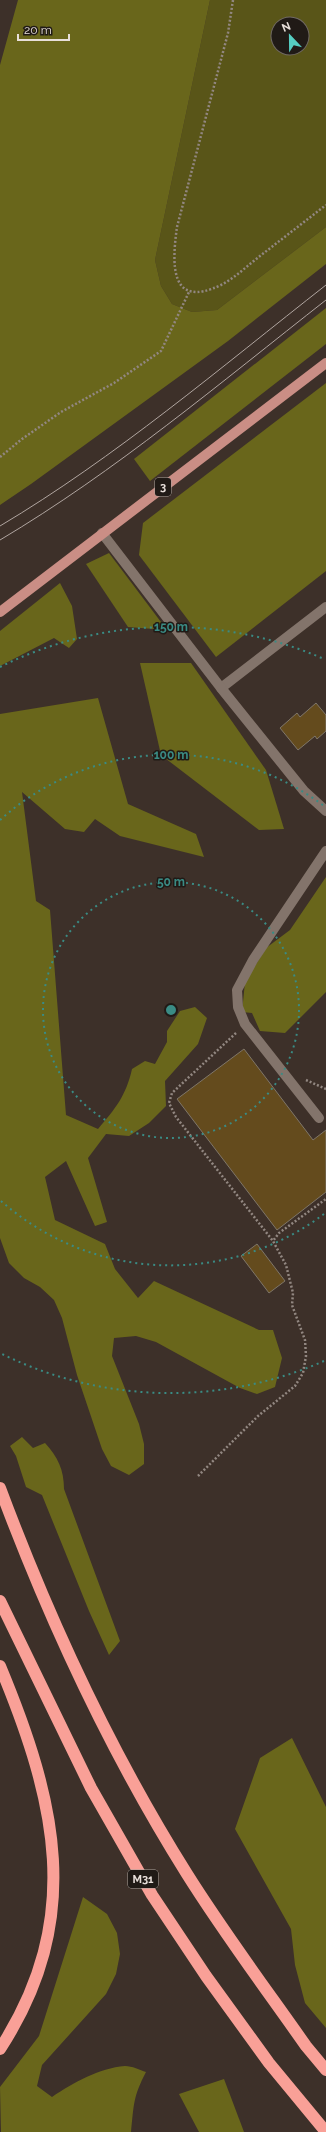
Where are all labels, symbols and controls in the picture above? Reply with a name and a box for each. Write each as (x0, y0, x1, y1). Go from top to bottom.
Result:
scale bar (18, 16, 69, 42)
north arrow (270, 16, 310, 56)
text: N (280, 20, 293, 35)
text: 20 m (24, 23, 52, 37)
road number: 3 (155, 478, 171, 496)
text: 150 m (154, 620, 188, 634)
text: 100 m (154, 748, 188, 762)
text: 50 m (157, 875, 185, 889)
centre of rings (164, 1003, 178, 1017)
road number: M31 (128, 1870, 158, 1888)

